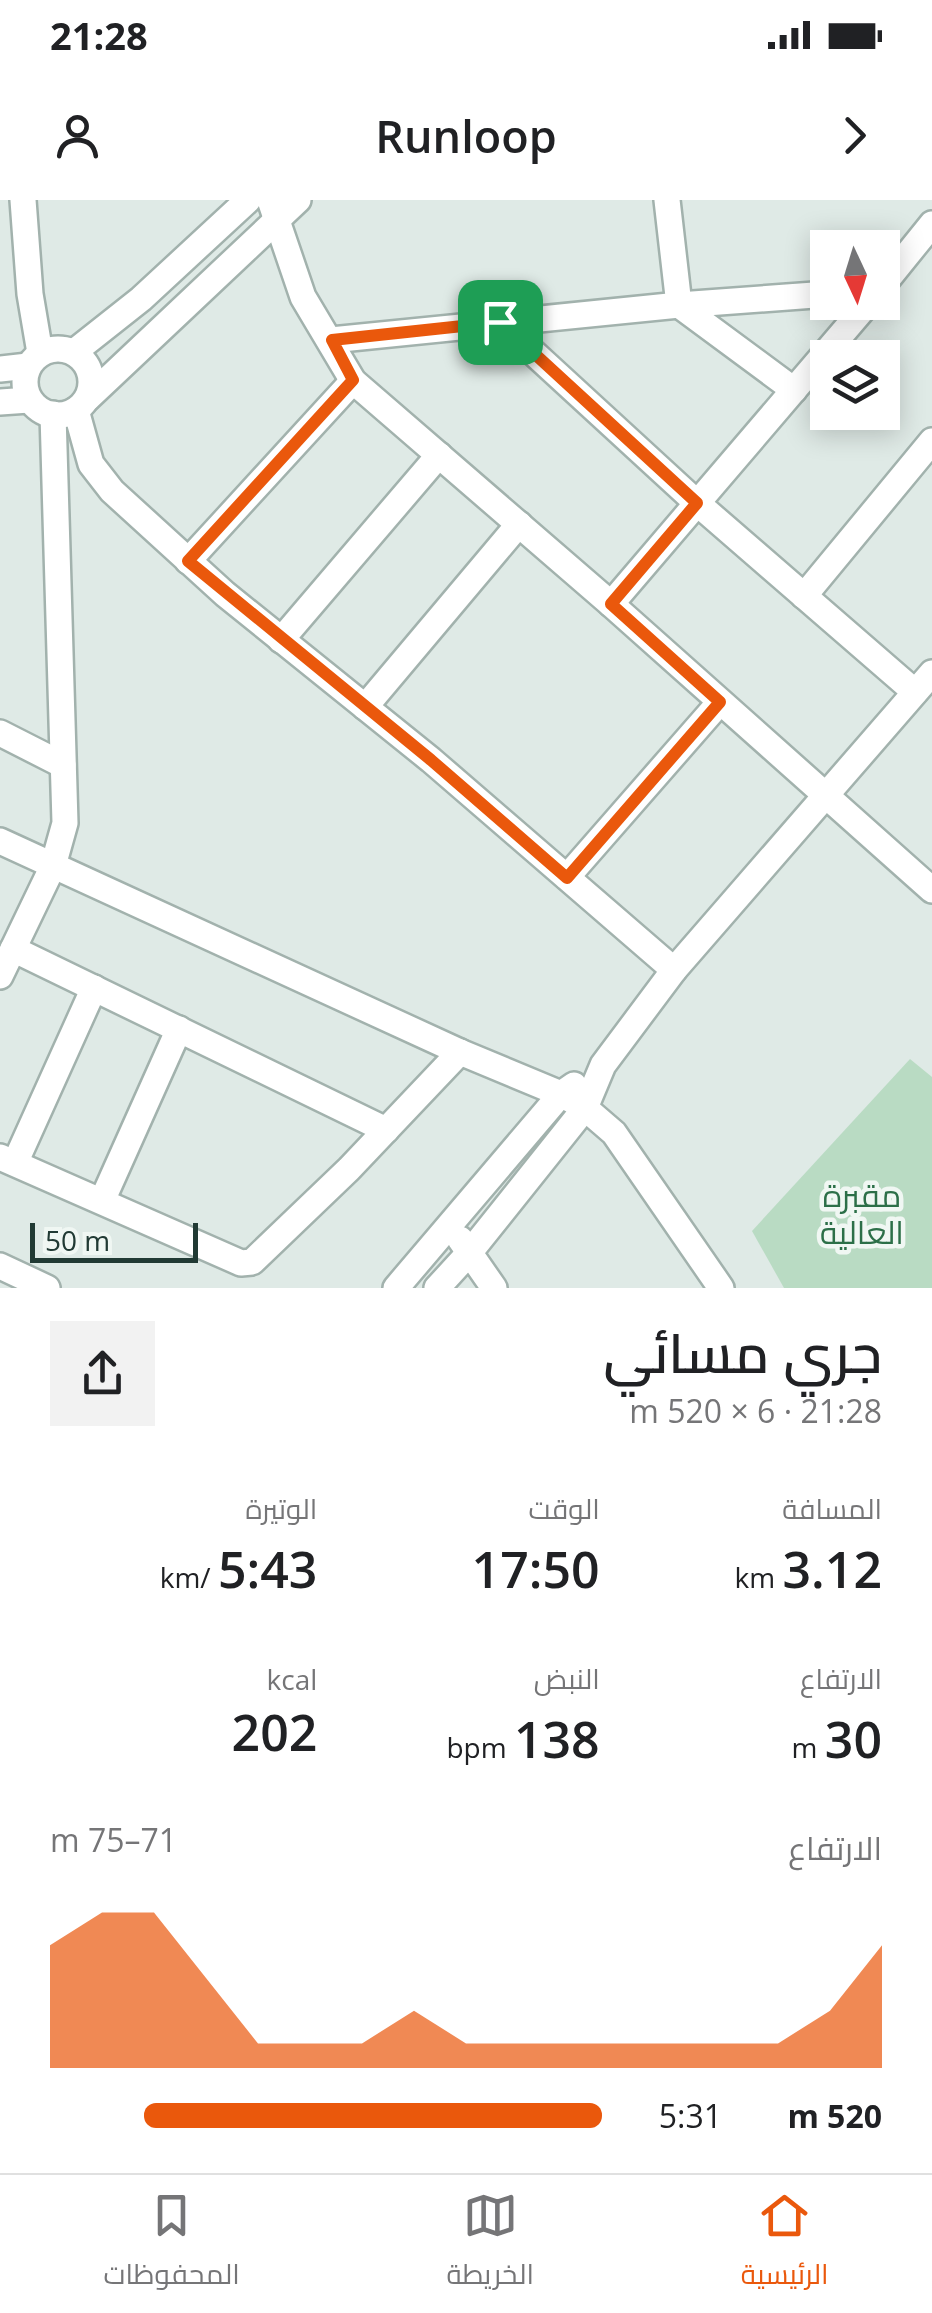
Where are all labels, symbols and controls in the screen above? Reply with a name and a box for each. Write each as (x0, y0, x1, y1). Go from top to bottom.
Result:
text: 21:28 (50, 9, 148, 61)
text: Runloop (375, 105, 557, 166)
icon: person (50, 108, 105, 163)
icon: forward (827, 108, 882, 163)
north arrow (810, 230, 900, 320)
map controls (810, 230, 900, 430)
pin (458, 280, 543, 365)
icon: arrive (473, 295, 528, 350)
button: layers (810, 340, 900, 430)
park label: مقبرة العالية (820, 1173, 904, 1253)
scale bar (30, 1218, 198, 1262)
text: 50 m (45, 1221, 110, 1259)
text: جري مسائي (604, 1314, 882, 1389)
button: share (50, 1321, 155, 1426)
text: 21:28 · 6 × 520 m (629, 1389, 882, 1432)
text: الوتيرة (245, 1489, 317, 1527)
text: الوقت (528, 1489, 600, 1527)
text: المسافة (782, 1489, 882, 1527)
text: 5:43 (218, 1535, 317, 1603)
text: 17:50 (472, 1535, 600, 1603)
text: 3.12 (783, 1535, 882, 1603)
text: /km (160, 1558, 218, 1596)
text: km (735, 1558, 783, 1596)
text: النبض (534, 1659, 600, 1697)
text: الارتفاع (800, 1659, 882, 1697)
text: kcal (267, 1660, 317, 1698)
text: 202 (232, 1698, 317, 1766)
text: 138 (514, 1705, 600, 1773)
text: 30 (825, 1705, 882, 1773)
text: bpm (446, 1728, 514, 1766)
text: m (792, 1728, 825, 1766)
text: 71–75 m (50, 1818, 177, 1861)
text: الارتفاع (788, 1826, 882, 1869)
text: 5:31 (659, 2094, 722, 2137)
text: 520 m (787, 2094, 882, 2137)
tab: المحفوظات (103, 2188, 240, 2300)
tab: الخريطة (447, 2188, 534, 2300)
tab: الرئيسية (741, 2188, 829, 2300)

